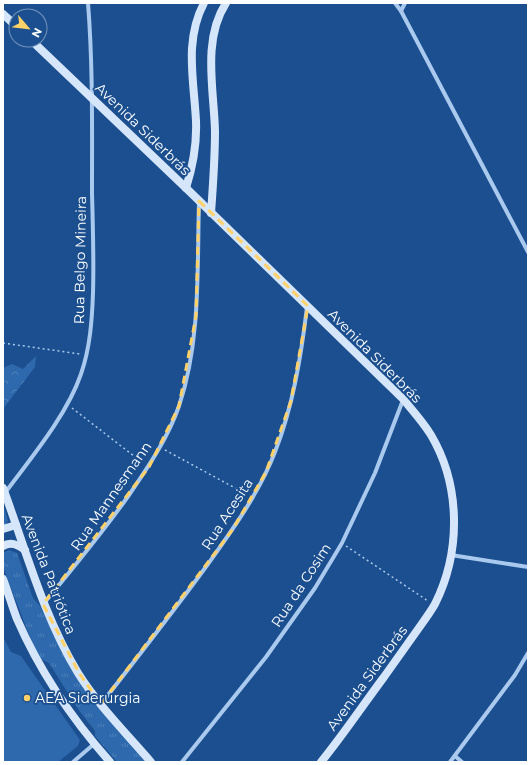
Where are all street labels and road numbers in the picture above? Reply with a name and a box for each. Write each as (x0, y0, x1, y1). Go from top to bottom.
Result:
street label: Avenida Siderbrás (92, 79, 195, 179)
street label: Rua Belgo Mineira (70, 196, 90, 324)
street label: Avenida Siderbrás (324, 305, 426, 407)
street label: Rua Mannesmann (67, 438, 155, 554)
street label: Rua Acesita (197, 475, 257, 553)
street label: Avenida Patriótica (18, 511, 80, 637)
street label: Rua da Cosim (267, 540, 335, 630)
street label: Avenida Siderbrás (323, 622, 411, 734)

